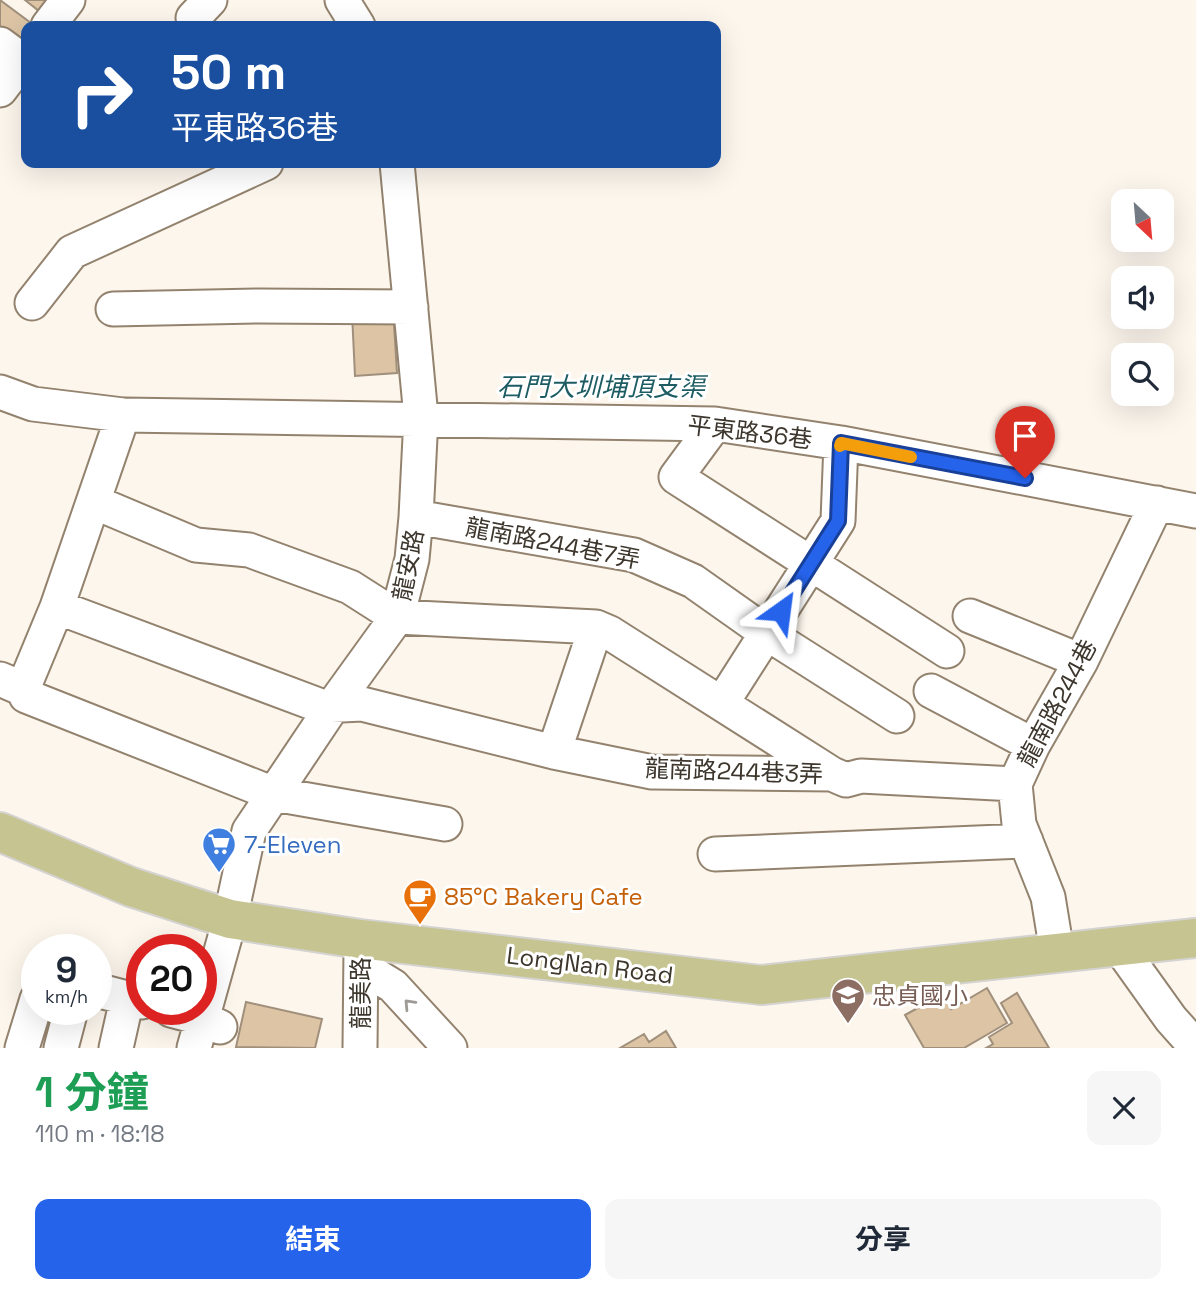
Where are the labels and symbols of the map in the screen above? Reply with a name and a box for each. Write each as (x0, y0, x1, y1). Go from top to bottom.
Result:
north arrow (1111, 189, 1174, 252)
water label: 石門大圳埔頂支渠 (497, 370, 709, 404)
pin (995, 406, 1055, 478)
street label: 平東路36巷 (686, 409, 814, 455)
street label: 龍南路244巷7弄 (463, 511, 643, 575)
street label: 龍安路 (386, 527, 430, 603)
position arrow (744, 574, 818, 648)
street label: 龍南路244巷 (1011, 634, 1103, 772)
street label: 龍南路244巷3弄 (644, 752, 824, 790)
supermarket icon: 7-Eleven (200, 825, 238, 874)
place label: 7-Eleven (244, 829, 342, 860)
cafe icon: 85°C Bakery Cafe (401, 877, 439, 926)
place label: 85°C Bakery Cafe (444, 881, 643, 912)
speed limit sign: 20 (126, 934, 217, 1025)
street label: LongNan Road (505, 939, 675, 991)
street label: 龍美路 (345, 957, 376, 1029)
school or university icon: 忠貞國小 (829, 976, 867, 1025)
place label: 忠貞國小 (872, 980, 968, 1011)
one-way arrow (405, 999, 418, 1012)

